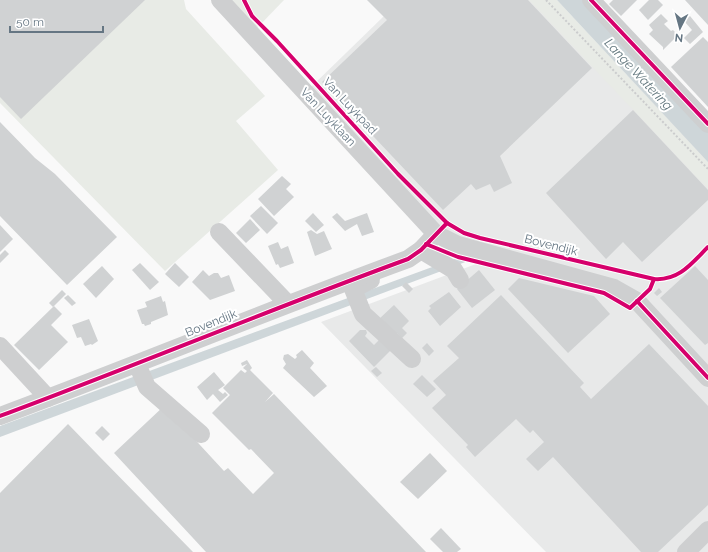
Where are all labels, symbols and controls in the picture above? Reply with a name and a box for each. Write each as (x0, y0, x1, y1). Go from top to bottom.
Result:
scale bar (10, 8, 103, 34)
north arrow (660, 8, 700, 48)
text: 50 m (16, 15, 44, 29)
text: N (674, 31, 684, 44)
water label: Lange Watering (602, 35, 676, 114)
street label: Van Luykpad (320, 75, 380, 137)
street label: Van Luyklaan (297, 85, 359, 149)
street label: Bovendijk (523, 232, 580, 259)
street label: Bovendijk (183, 306, 239, 340)

